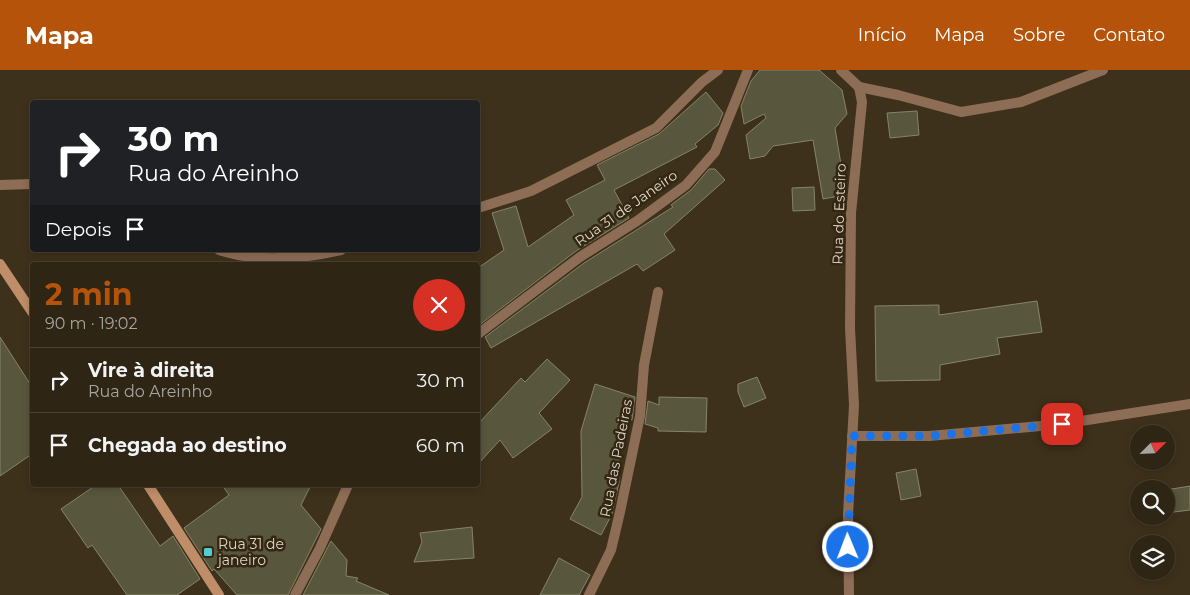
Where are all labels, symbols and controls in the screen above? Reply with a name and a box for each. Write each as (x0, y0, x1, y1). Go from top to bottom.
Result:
text: Mapa (25, 21, 94, 50)
text: Início (858, 24, 906, 46)
text: Mapa (934, 24, 985, 46)
text: Sobre (1013, 24, 1065, 46)
text: Contato (1093, 24, 1165, 46)
text: 30 m (128, 117, 219, 160)
icon: right (45, 120, 110, 185)
text: Rua do Areinho (128, 160, 299, 187)
street label: Rua do Esteiro (828, 163, 850, 265)
street label: Rua 31 de Janeiro (571, 166, 681, 250)
icon: arrive (121, 215, 149, 243)
text: Depois (45, 218, 111, 241)
text: 2 min (45, 276, 132, 313)
button: close (413, 279, 465, 331)
text: 90 m · 19:02 (45, 314, 138, 333)
text: Vire à direita (88, 359, 215, 382)
icon: right (45, 366, 73, 394)
text: 30 m (417, 369, 465, 392)
text: Rua do Areinho (88, 382, 212, 401)
street label: Rua das Padeiras (596, 397, 636, 518)
pin (1041, 403, 1083, 445)
icon: arrive (1048, 410, 1076, 438)
north arrow (1130, 425, 1175, 470)
map controls (1130, 425, 1175, 580)
icon: arrive (45, 431, 73, 459)
text: Chegada ao destino (88, 434, 287, 457)
text: 60 m (416, 434, 465, 457)
button: search (1130, 480, 1175, 525)
position arrow (821, 520, 873, 572)
place label: Rua 31 de janeiro (216, 535, 284, 569)
button: layers (1130, 535, 1175, 580)
marker: Rua 31 de janeiro (202, 546, 214, 558)

